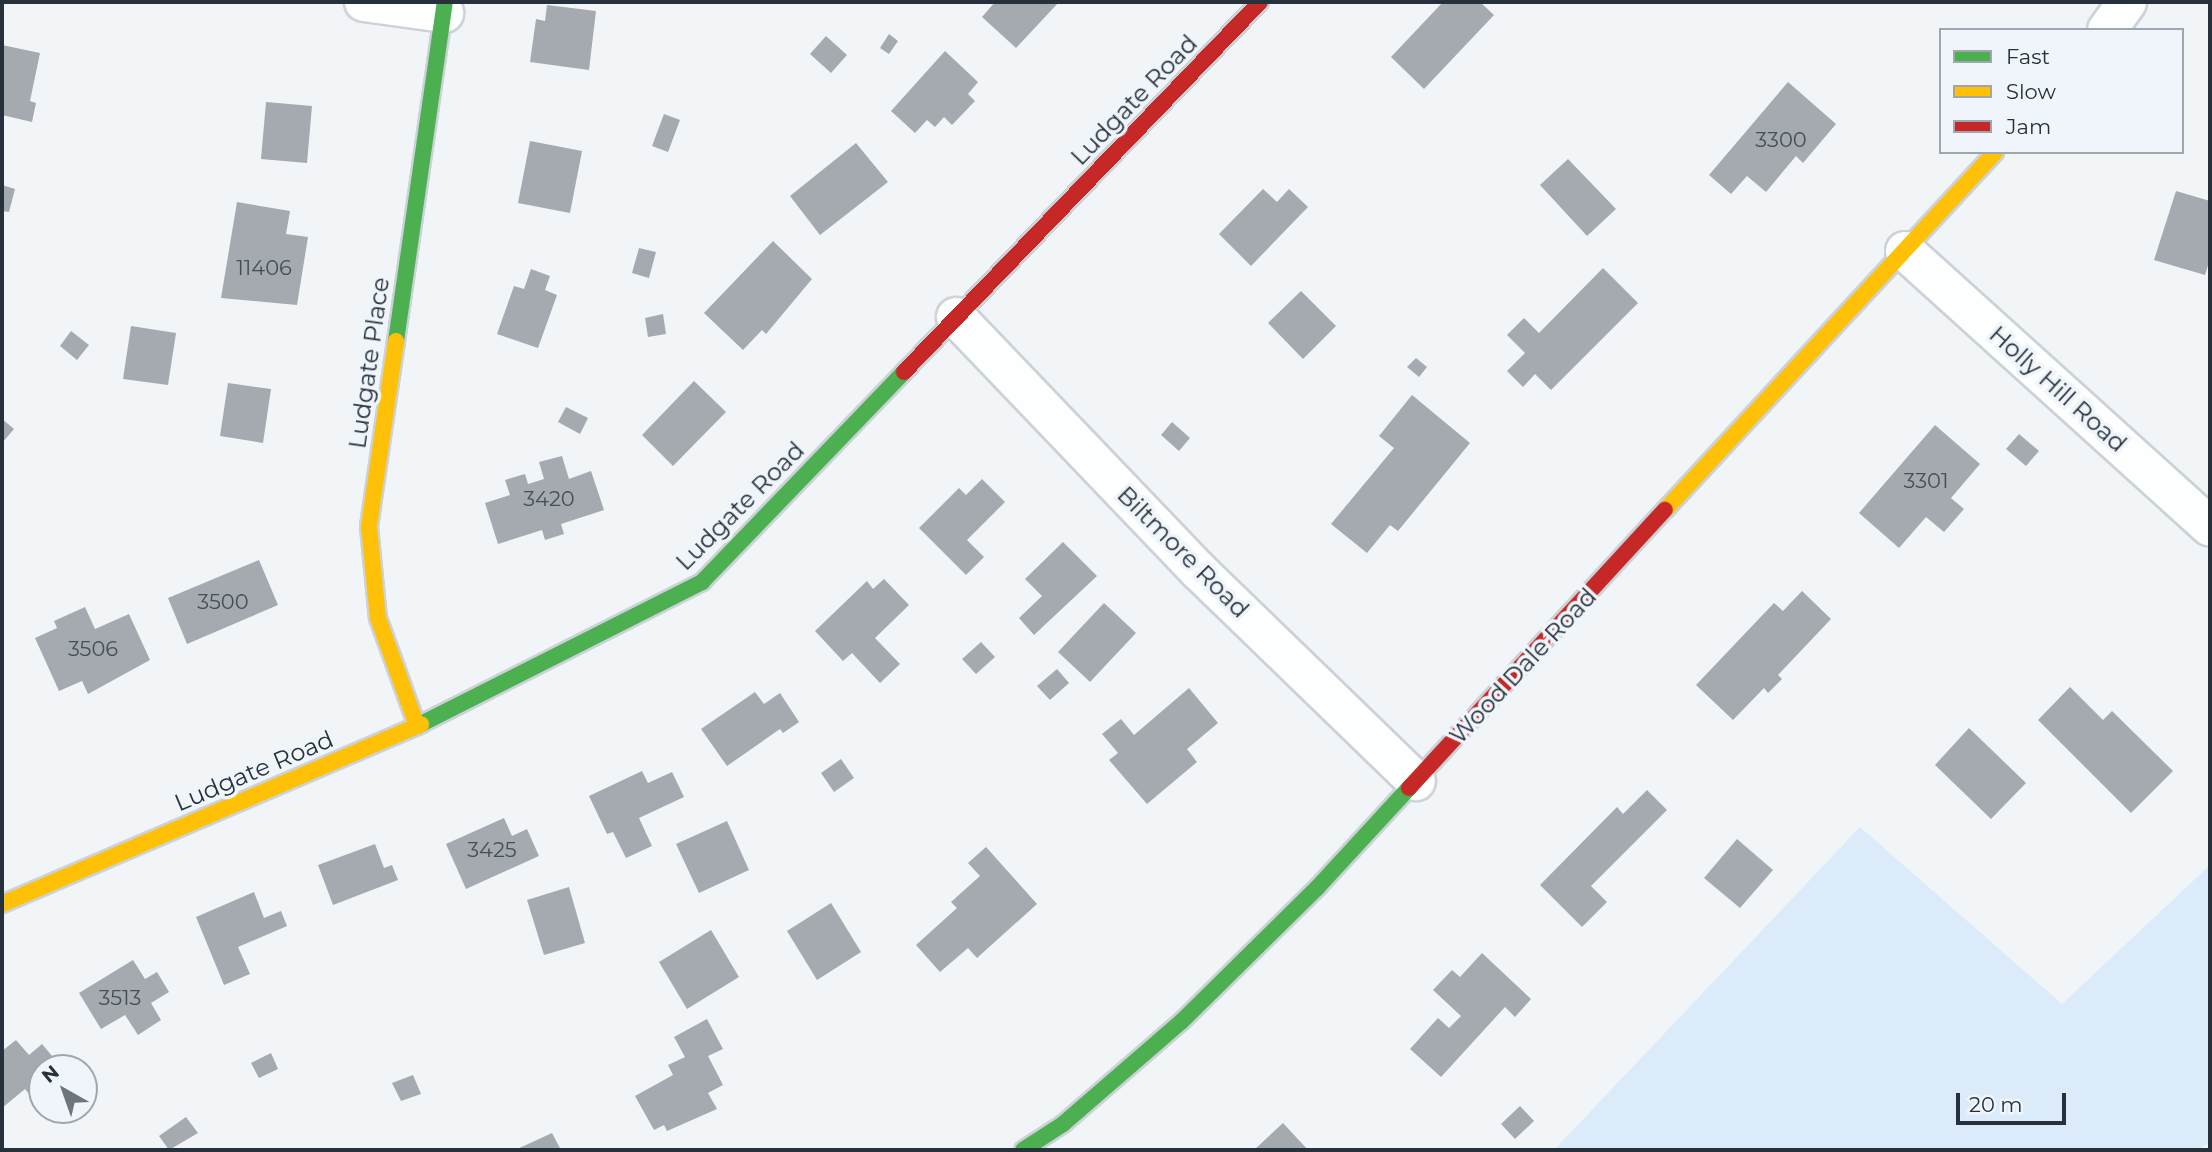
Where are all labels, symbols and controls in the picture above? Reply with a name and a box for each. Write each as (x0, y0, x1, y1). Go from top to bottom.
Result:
legend (1939, 28, 2184, 154)
street label: Ludgate Road (1065, 29, 1203, 171)
text: Fast (2006, 44, 2050, 69)
text: Slow (2006, 79, 2056, 104)
text: Jam (2006, 114, 2051, 139)
house number: 3300 (1755, 127, 1807, 153)
house number: 11406 (236, 255, 292, 281)
street label: Ludgate Place (343, 276, 395, 450)
street label: Holly Hill Road (1983, 320, 2133, 458)
street label: Ludgate Road (670, 436, 810, 576)
house number: 3301 (1903, 468, 1949, 494)
street label: Biltmore Road (1111, 480, 1255, 624)
house number: 3420 (523, 486, 575, 512)
street label: Wood Dale Road (1444, 582, 1602, 750)
house number: 3500 (197, 589, 249, 615)
house number: 3506 (68, 636, 118, 662)
street label: Ludgate Road (170, 725, 338, 817)
house number: 3425 (467, 837, 517, 863)
house number: 3513 (99, 985, 141, 1011)
north arrow (28, 1054, 98, 1124)
text: N (37, 1060, 64, 1088)
scale bar (1960, 1078, 2070, 1122)
text: 20 m (1969, 1092, 2023, 1117)

